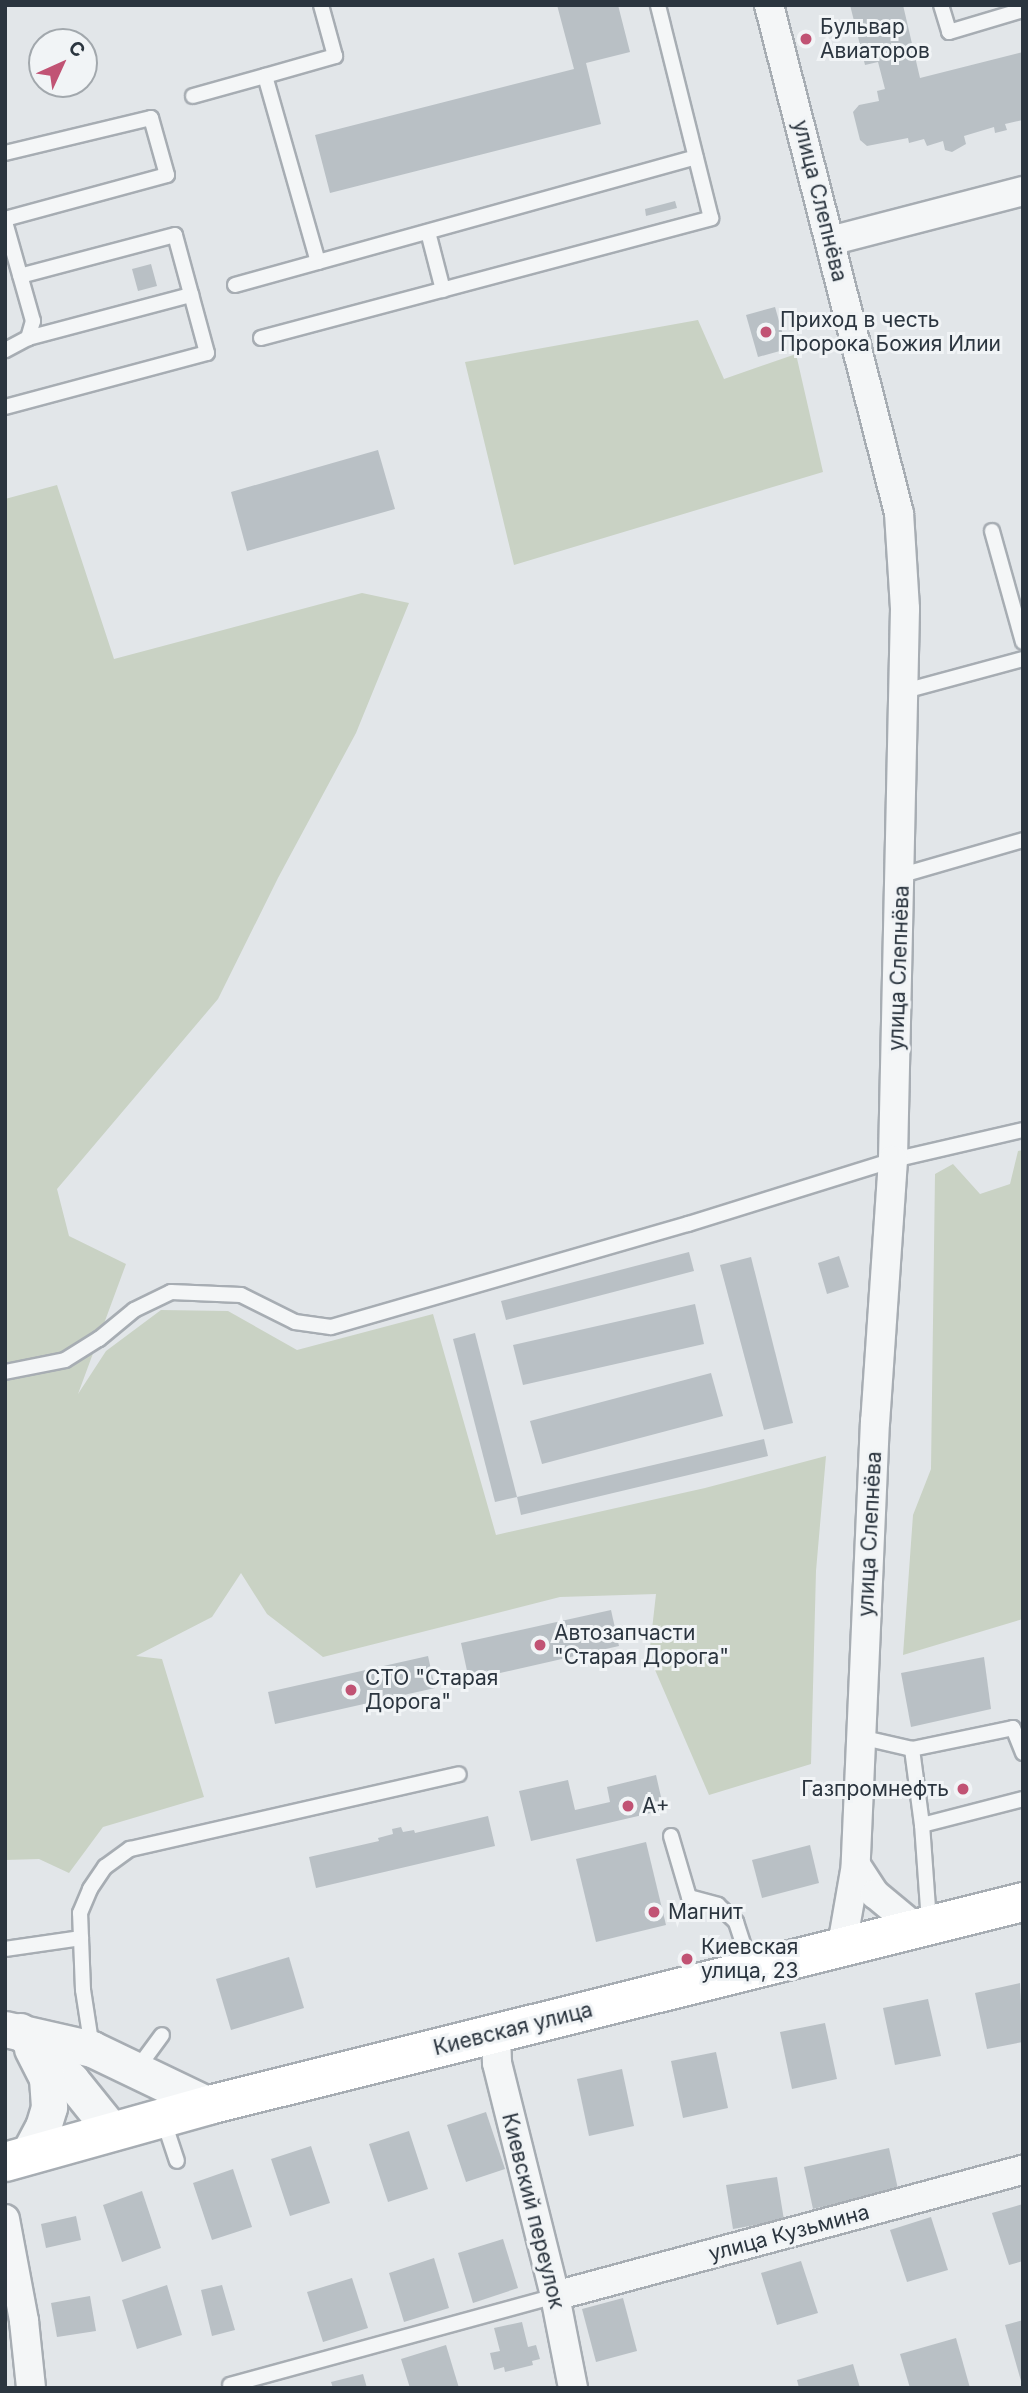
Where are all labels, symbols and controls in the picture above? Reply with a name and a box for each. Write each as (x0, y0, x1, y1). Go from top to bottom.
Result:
place label: Бульвар Авиаторов (820, 14, 930, 64)
north arrow (28, 28, 98, 98)
marker: Бульвар Авиаторов (798, 31, 814, 47)
text: С (64, 36, 90, 62)
street label: улица Слепнёва (788, 117, 852, 285)
place label: Приход в честь Пророка Божия Илии (780, 307, 1001, 357)
marker: Приход в честь Пророка Божия Илии (758, 324, 774, 340)
street label: улица Слепнёва (884, 885, 914, 1051)
street label: улица Слепнёва (853, 1451, 887, 1617)
place label: Автозапчасти "Старая Дорога" (554, 1620, 729, 1670)
marker: Автозапчасти "Старая Дорога" (532, 1637, 548, 1653)
place label: СТО "Старая Дорога" (365, 1665, 498, 1715)
marker: СТО "Старая Дорога" (343, 1682, 359, 1698)
place label: Газпромнефть (801, 1776, 949, 1802)
marker: Газпромнефть (955, 1781, 971, 1797)
place label: А+ (642, 1793, 670, 1819)
marker: А+ (620, 1798, 636, 1814)
place label: Магнит (668, 1899, 743, 1925)
marker: Магнит (646, 1904, 662, 1920)
place label: Киевская улица, 23 (701, 1934, 798, 1984)
marker: Киевская улица, 23 (679, 1951, 695, 1967)
street label: Киевская улица (431, 1997, 595, 2061)
street label: Киевский переулок (496, 2110, 570, 2312)
street label: улица Кузьмина (706, 2199, 872, 2267)

